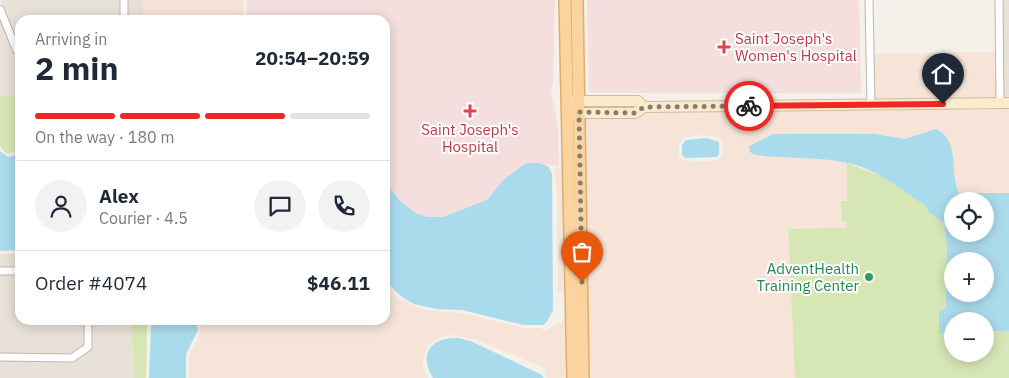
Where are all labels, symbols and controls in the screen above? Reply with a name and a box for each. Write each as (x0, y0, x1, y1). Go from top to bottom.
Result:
text: Arriving in (35, 29, 107, 49)
place label: Saint Joseph's Women's Hospital (735, 29, 857, 65)
marker: Saint Joseph's Women's Hospital (717, 40, 731, 54)
text: 20:54–20:59 (255, 46, 370, 70)
text: 2 min (35, 47, 119, 89)
pin (922, 53, 964, 104)
icon: home (929, 60, 957, 88)
courier (724, 81, 774, 131)
icon: bike (735, 92, 763, 120)
marker: Saint Joseph's Hospital (463, 104, 477, 118)
place label: Saint Joseph's Hospital (421, 120, 519, 156)
text: On the way · 180 m (35, 127, 174, 147)
button: person (35, 180, 87, 232)
button: chat (254, 180, 306, 232)
button: phone (318, 180, 370, 232)
text: Alex (99, 184, 139, 208)
map controls (944, 192, 994, 362)
button: locate (944, 192, 994, 242)
text: Courier · 4.5 (99, 208, 188, 228)
pin (561, 231, 603, 282)
icon: bag (568, 238, 596, 266)
button: + (944, 252, 994, 302)
place label: AdventHealth Training Center (757, 259, 859, 295)
text: Order #4074 (35, 271, 147, 295)
text: $46.11 (307, 271, 370, 295)
marker: AdventHealth Training Center (863, 271, 875, 283)
button: − (944, 312, 994, 362)

